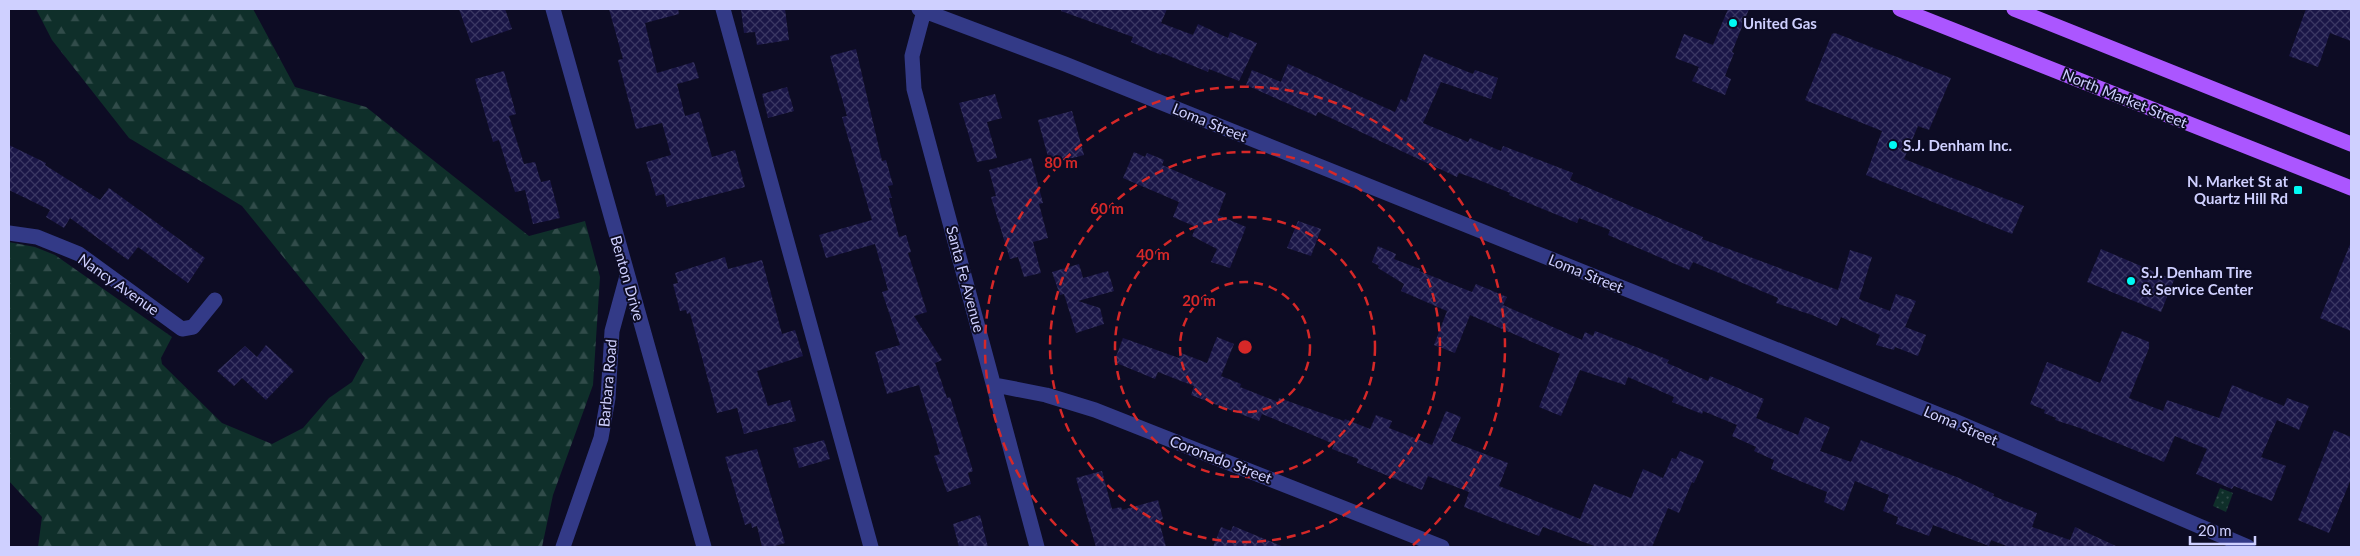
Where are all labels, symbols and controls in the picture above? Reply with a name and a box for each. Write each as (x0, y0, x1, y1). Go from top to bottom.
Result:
place label: United Gas (1743, 14, 1817, 32)
marker: United Gas (1727, 17, 1739, 29)
street label: North Market Street (2060, 65, 2191, 132)
street label: Loma Street (1170, 99, 1250, 145)
place label: S.J. Denham Inc. (1903, 136, 2012, 154)
marker: S.J. Denham Inc. (1887, 139, 1899, 151)
text: 80 m (1044, 153, 1078, 171)
place label: N. Market St at Quartz Hill Rd (2187, 172, 2288, 207)
marker: N. Market St at Quartz Hill Rd (2292, 184, 2304, 196)
text: 60 m (1090, 199, 1124, 217)
street label: Santa Fe Avenue (943, 224, 989, 334)
street label: Benton Drive (607, 233, 649, 323)
text: 40 m (1136, 245, 1170, 263)
street label: Nancy Avenue (75, 250, 163, 319)
street label: Loma Street (1546, 250, 1626, 296)
place label: S.J. Denham Tire & Service Center (2141, 263, 2253, 298)
marker: S.J. Denham Tire & Service Center (2125, 275, 2137, 287)
text: 20 m (1182, 291, 1216, 309)
street label: Barbara Road (594, 338, 620, 428)
centre of rings (1236, 338, 1254, 356)
street label: Loma Street (1921, 401, 2001, 449)
street label: Coronado Street (1167, 431, 1275, 487)
scale bar (2190, 514, 2255, 546)
text: 20 m (2198, 521, 2232, 539)

